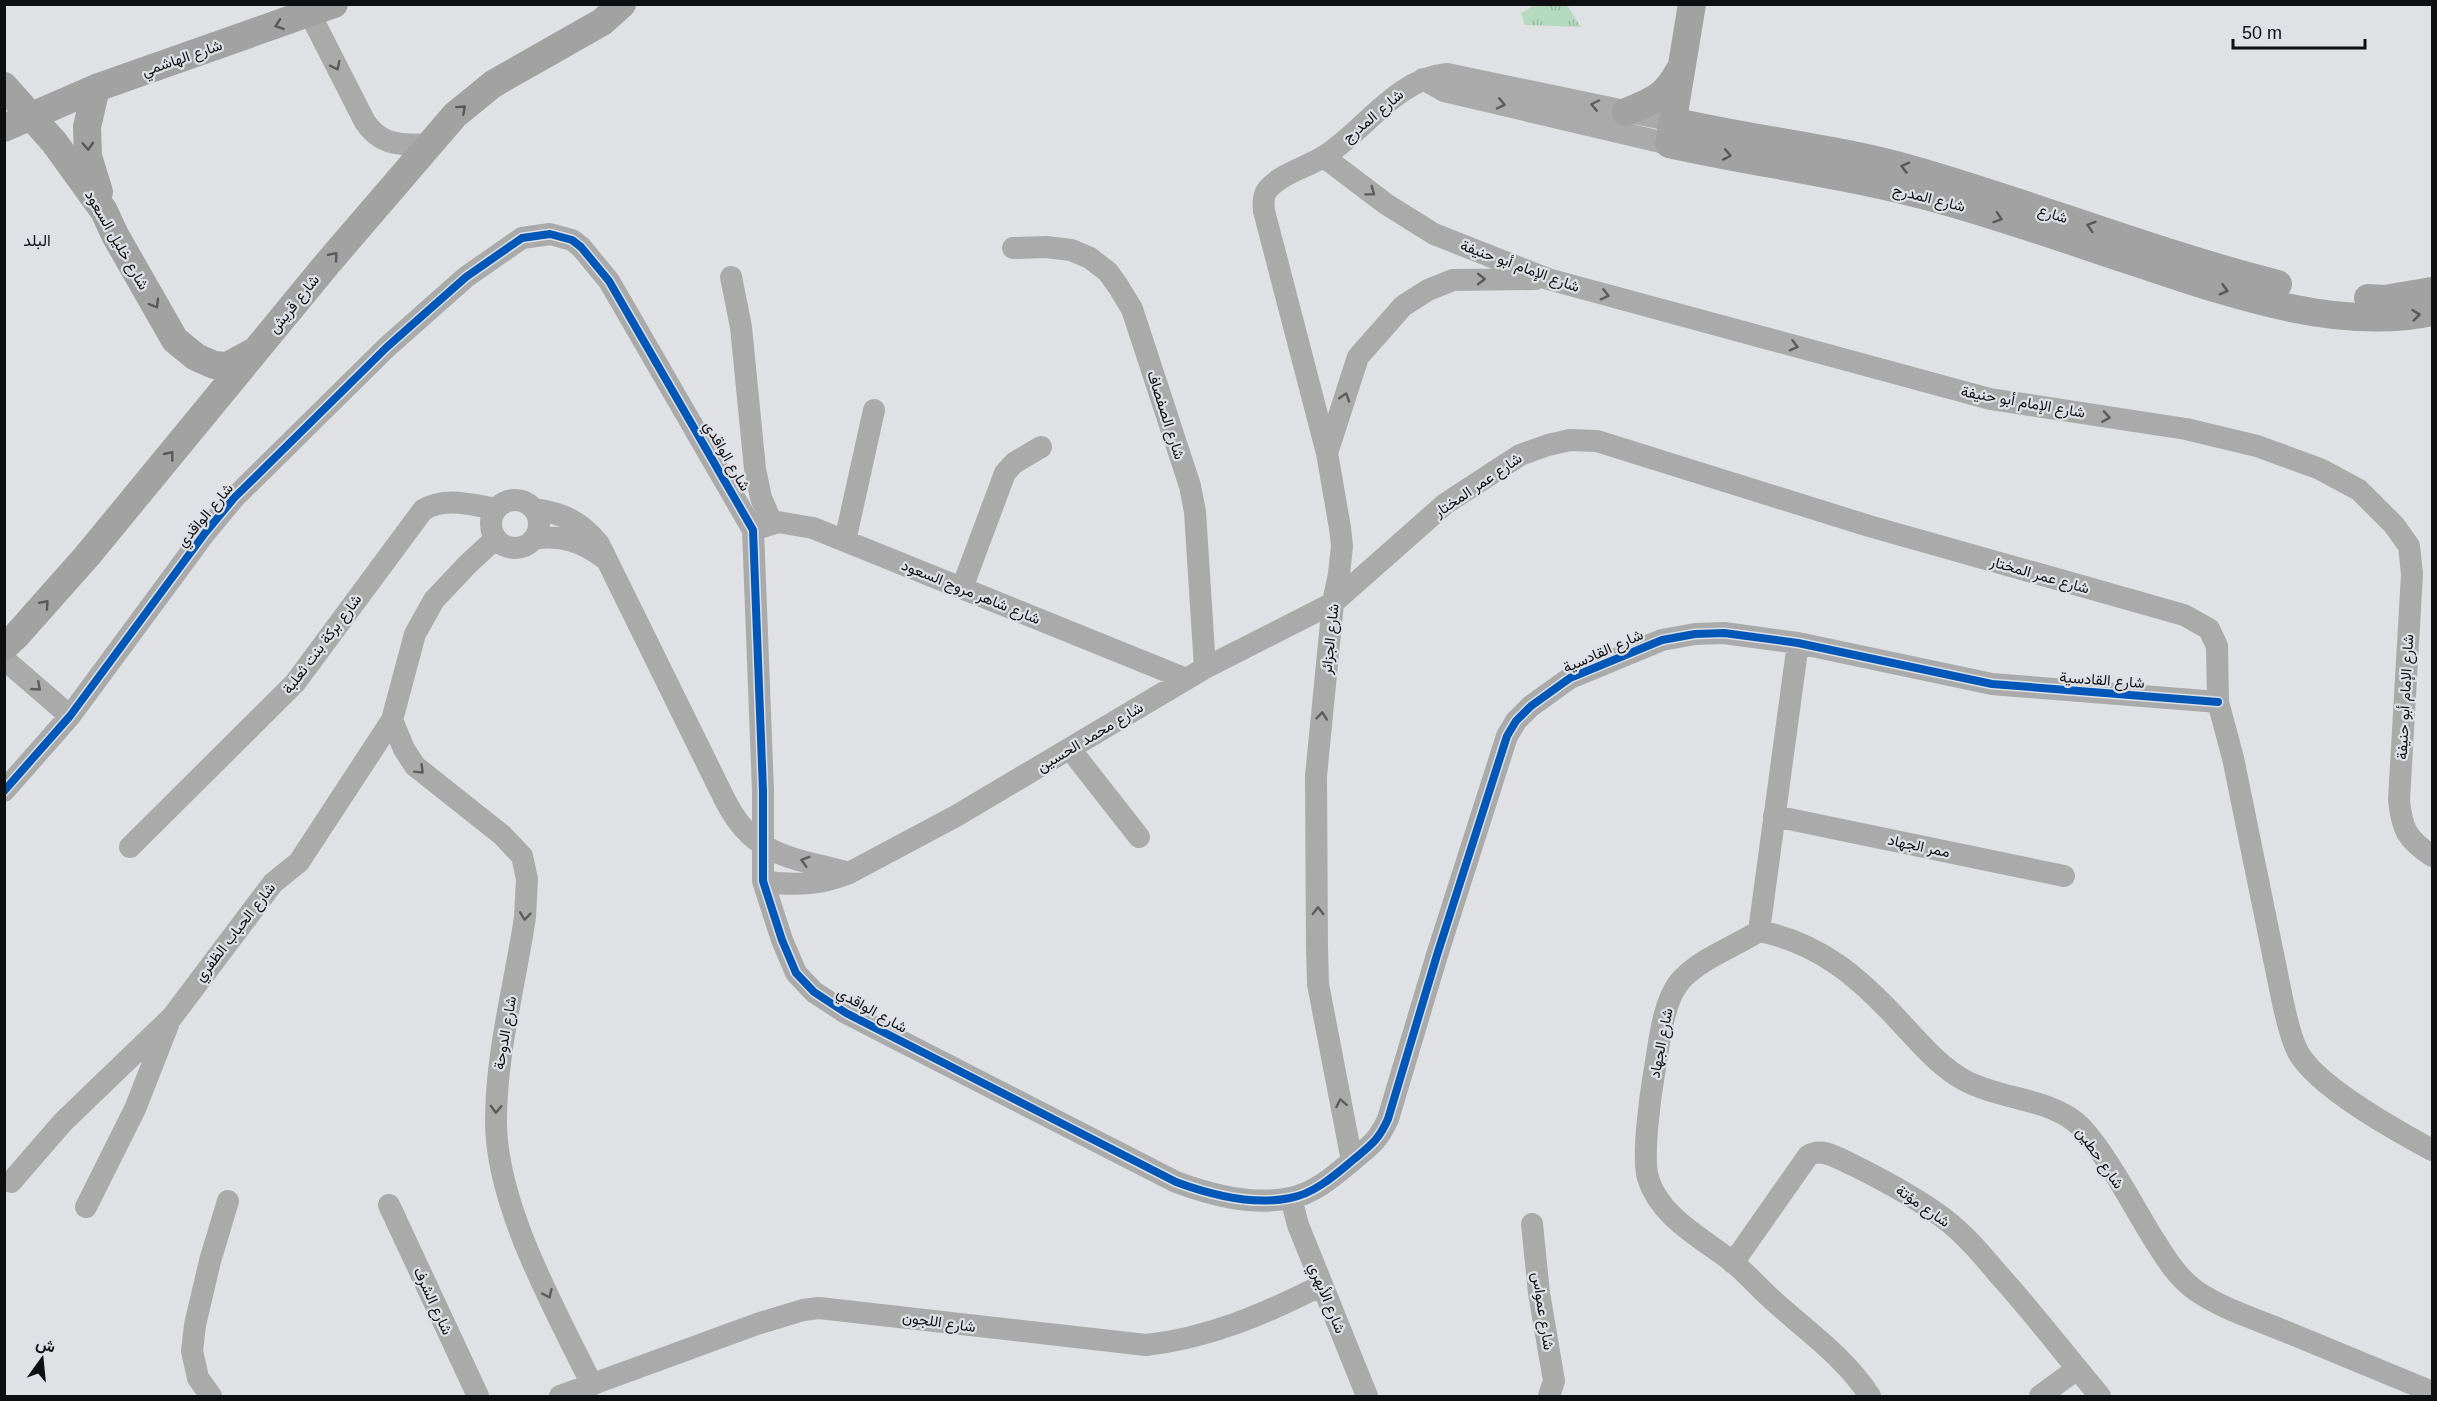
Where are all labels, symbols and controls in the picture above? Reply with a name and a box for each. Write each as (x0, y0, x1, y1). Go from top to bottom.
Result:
scale bar (2233, 12, 2365, 50)
one-way arrow (274, 17, 285, 30)
text: 50 m (2242, 23, 2282, 43)
street label: شارع الهاشمي (139, 36, 226, 84)
one-way arrow (329, 60, 341, 71)
street label: شارع المدرج (1339, 85, 1408, 148)
one-way arrow (1496, 97, 1506, 110)
one-way arrow (1590, 100, 1600, 113)
one-way arrow (456, 105, 466, 116)
one-way arrow (82, 141, 95, 150)
one-way arrow (1721, 148, 1731, 161)
one-way arrow (1900, 162, 1910, 175)
street label: شارع المدرج (1890, 180, 1967, 218)
one-way arrow (1364, 185, 1375, 196)
street label: شارع خليل السعود (79, 187, 153, 294)
street label: شارع (2035, 201, 2070, 229)
one-way arrow (1992, 211, 2003, 223)
one-way arrow (2086, 221, 2097, 233)
district label: البلد (23, 232, 51, 250)
street label: شارع الإمام أبو حنيفة (1457, 236, 1582, 298)
one-way arrow (327, 252, 338, 263)
street label: شارع قريش (265, 271, 325, 338)
one-way arrow (1476, 273, 1485, 286)
one-way arrow (2218, 283, 2229, 295)
one-way arrow (1599, 288, 1610, 300)
one-way arrow (147, 298, 159, 308)
one-way arrow (2411, 309, 2420, 322)
one-way arrow (1788, 339, 1798, 351)
street label: شارع الصفصاف (1141, 368, 1189, 462)
street label: شارع الإمام أبو حنيفة (1959, 382, 2087, 424)
one-way arrow (1338, 392, 1350, 403)
one-way arrow (2101, 410, 2111, 422)
street label: شارع الواقدي (696, 418, 754, 496)
street label: شارع عمر المختار (1430, 449, 1527, 523)
one-way arrow (163, 451, 174, 462)
street label: شارع الواقدي (173, 479, 240, 553)
street label: شارع عمر المختار (1987, 552, 2092, 600)
street label: شارع شاهر مروح السعود (898, 556, 1043, 630)
street label: شارع بركة بنت ثعلبة (279, 590, 367, 699)
one-way arrow (38, 600, 49, 611)
street label: شارع الجزائر (1317, 603, 1345, 676)
street label: شارع القادسية (1560, 625, 1647, 678)
street label: شارع الإمام أبو حنيفة (2393, 634, 2419, 760)
street label: شارع القادسية (2058, 668, 2146, 694)
one-way arrow (30, 680, 41, 691)
street label: شارع محمد الحسين (1034, 698, 1148, 778)
one-way arrow (1315, 711, 1328, 720)
one-way arrow (413, 764, 424, 774)
street label: ممر الجهاد (1886, 831, 1952, 861)
one-way arrow (800, 856, 811, 868)
street label: شارع الحباب الظفري (191, 879, 282, 987)
one-way arrow (1312, 906, 1324, 915)
one-way arrow (519, 912, 532, 921)
street label: شارع الواقدي (832, 983, 910, 1040)
street label: شارع الدوحة (490, 995, 522, 1072)
street label: شارع الجهاد (1645, 1006, 1679, 1080)
one-way arrow (1335, 1099, 1348, 1109)
one-way arrow (490, 1104, 503, 1113)
street label: شارع حطين (2071, 1124, 2128, 1194)
street label: شارع مؤتة (1891, 1181, 1954, 1233)
street label: شارع الأبهري (1301, 1260, 1349, 1338)
street label: شارع الشرف (408, 1264, 457, 1339)
street label: شارع عمواس (1526, 1271, 1558, 1352)
one-way arrow (541, 1288, 553, 1299)
street label: شارع اللجون (901, 1308, 977, 1338)
north arrow (12, 1329, 72, 1389)
text: ش (34, 1334, 57, 1357)

